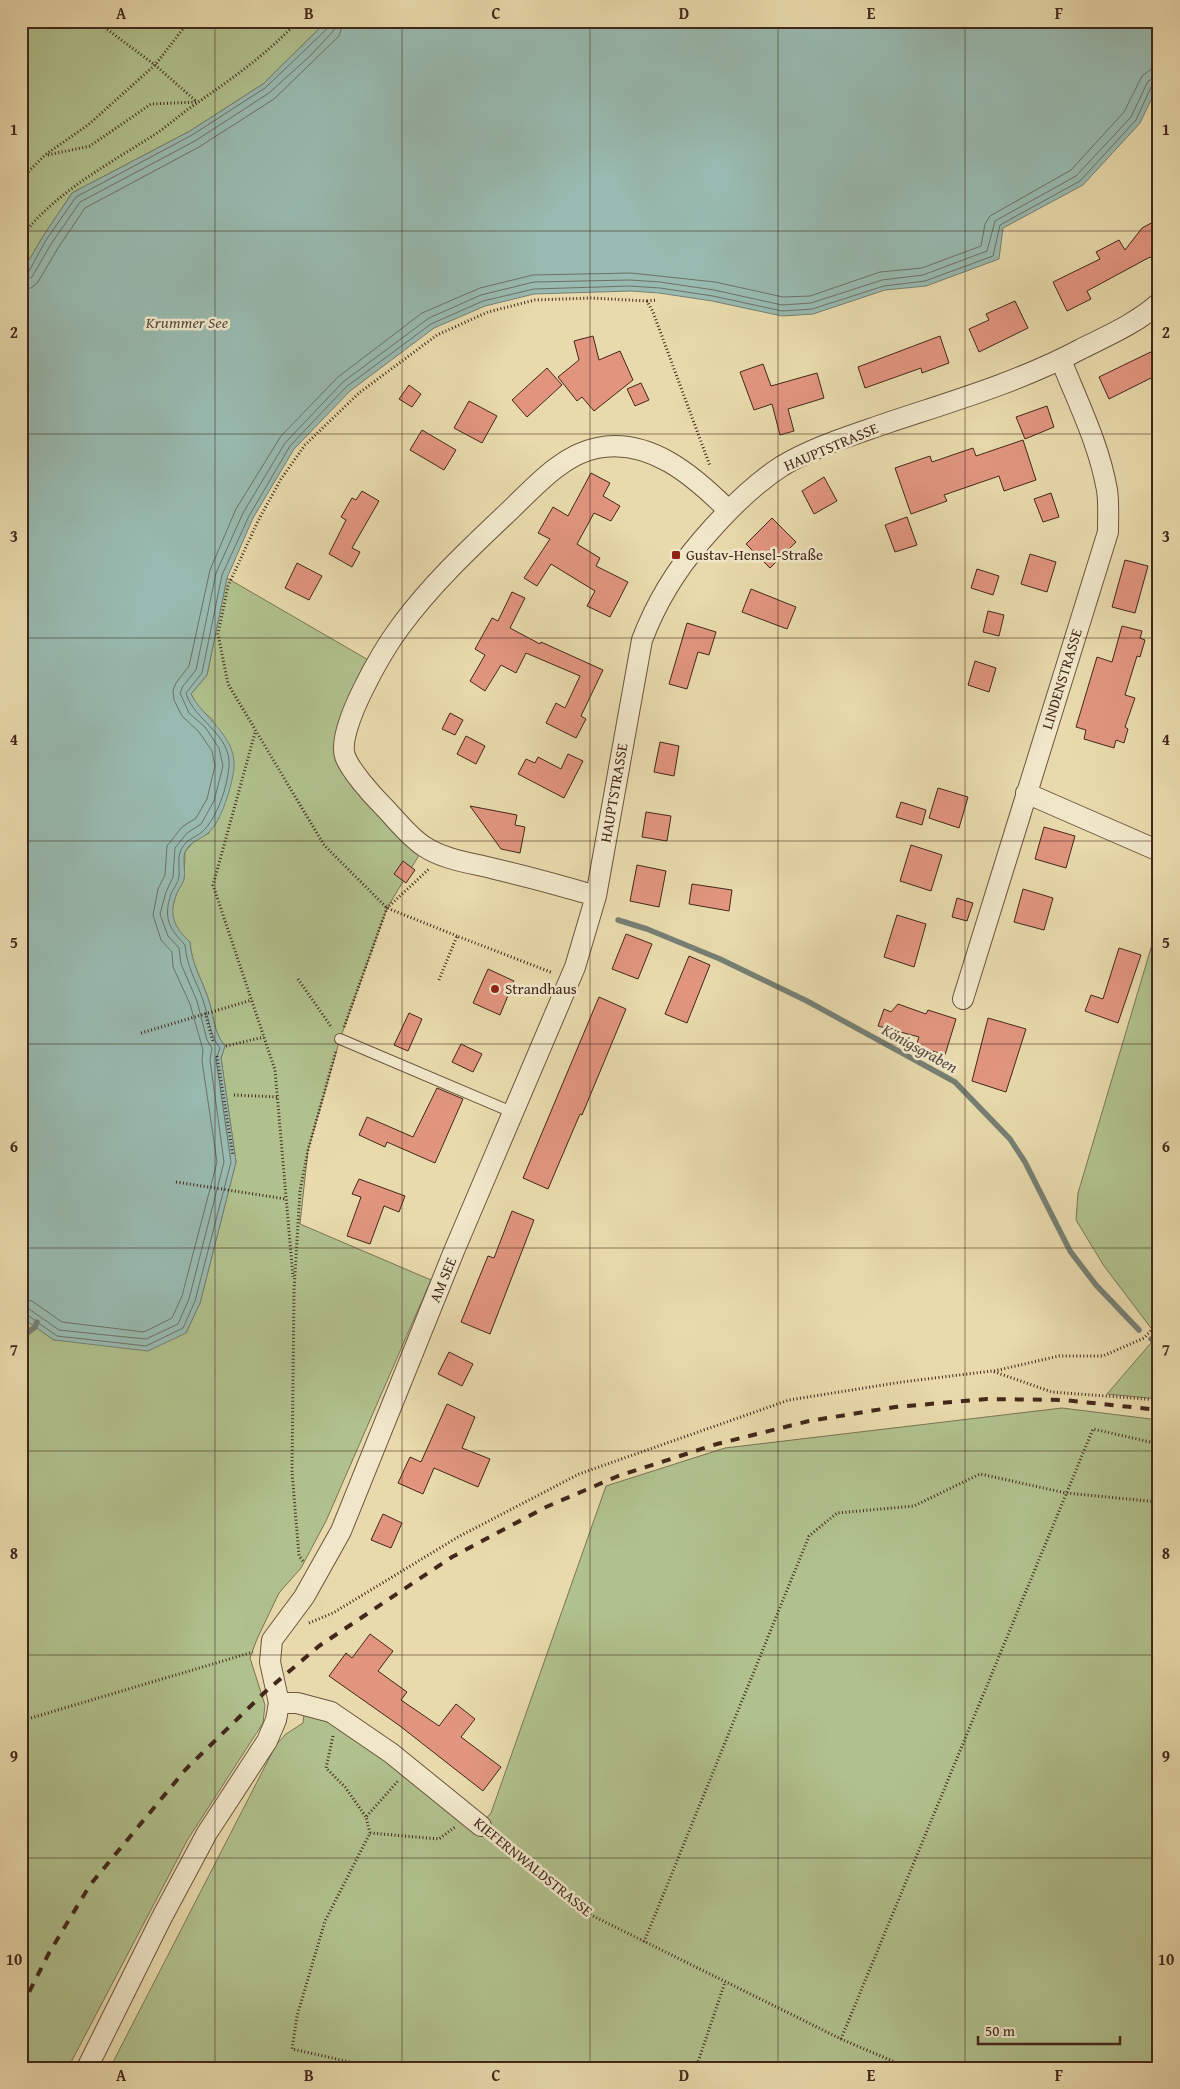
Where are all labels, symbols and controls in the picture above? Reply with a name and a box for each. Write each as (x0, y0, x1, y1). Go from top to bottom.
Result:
text: A (116, 1, 127, 25)
text: B (304, 1, 314, 25)
text: C (491, 1, 501, 25)
text: D (679, 1, 689, 25)
text: E (867, 1, 876, 25)
text: F (1055, 1, 1063, 25)
text: 1 (10, 117, 18, 141)
text: 1 (1162, 117, 1170, 141)
water label: Krummer See (145, 310, 229, 334)
text: 2 (10, 320, 18, 344)
text: 2 (1162, 320, 1170, 344)
street label: HAUPTSTRASSE (780, 417, 882, 476)
text: 3 (10, 524, 18, 548)
text: 3 (1162, 524, 1170, 548)
place label: Gustav-Hensel-Straße (686, 544, 823, 565)
marker: Gustav-Hensel-Straße (670, 549, 682, 561)
street label: LINDENSTRASSE (1036, 626, 1087, 732)
text: 4 (10, 727, 18, 751)
text: 4 (1162, 727, 1170, 751)
street label: HAUPTSTRASSE (594, 741, 633, 844)
text: 5 (10, 930, 18, 954)
text: 5 (1162, 930, 1170, 954)
place label: Strandhaus (505, 978, 577, 999)
marker: Strandhaus (489, 983, 501, 995)
water label: Königsgraben (877, 1017, 962, 1079)
text: 6 (10, 1134, 18, 1158)
text: 6 (1162, 1134, 1170, 1158)
street label: AM SEE (424, 1254, 461, 1306)
text: 7 (10, 1337, 18, 1361)
text: 7 (1162, 1337, 1170, 1361)
text: 8 (10, 1541, 18, 1565)
text: 8 (1162, 1541, 1170, 1565)
text: 9 (10, 1744, 18, 1768)
text: 9 (1162, 1744, 1170, 1768)
street label: KIEFERNWALDSTRASSE (469, 1812, 597, 1921)
text: 10 (6, 1947, 22, 1971)
text: 10 (1158, 1947, 1174, 1971)
scale bar (978, 2014, 1120, 2046)
text: 50 m (985, 2020, 1016, 2041)
text: A (116, 2063, 127, 2087)
text: B (304, 2063, 314, 2087)
text: C (491, 2063, 501, 2087)
text: D (679, 2063, 689, 2087)
text: E (867, 2063, 876, 2087)
text: F (1055, 2063, 1063, 2087)

